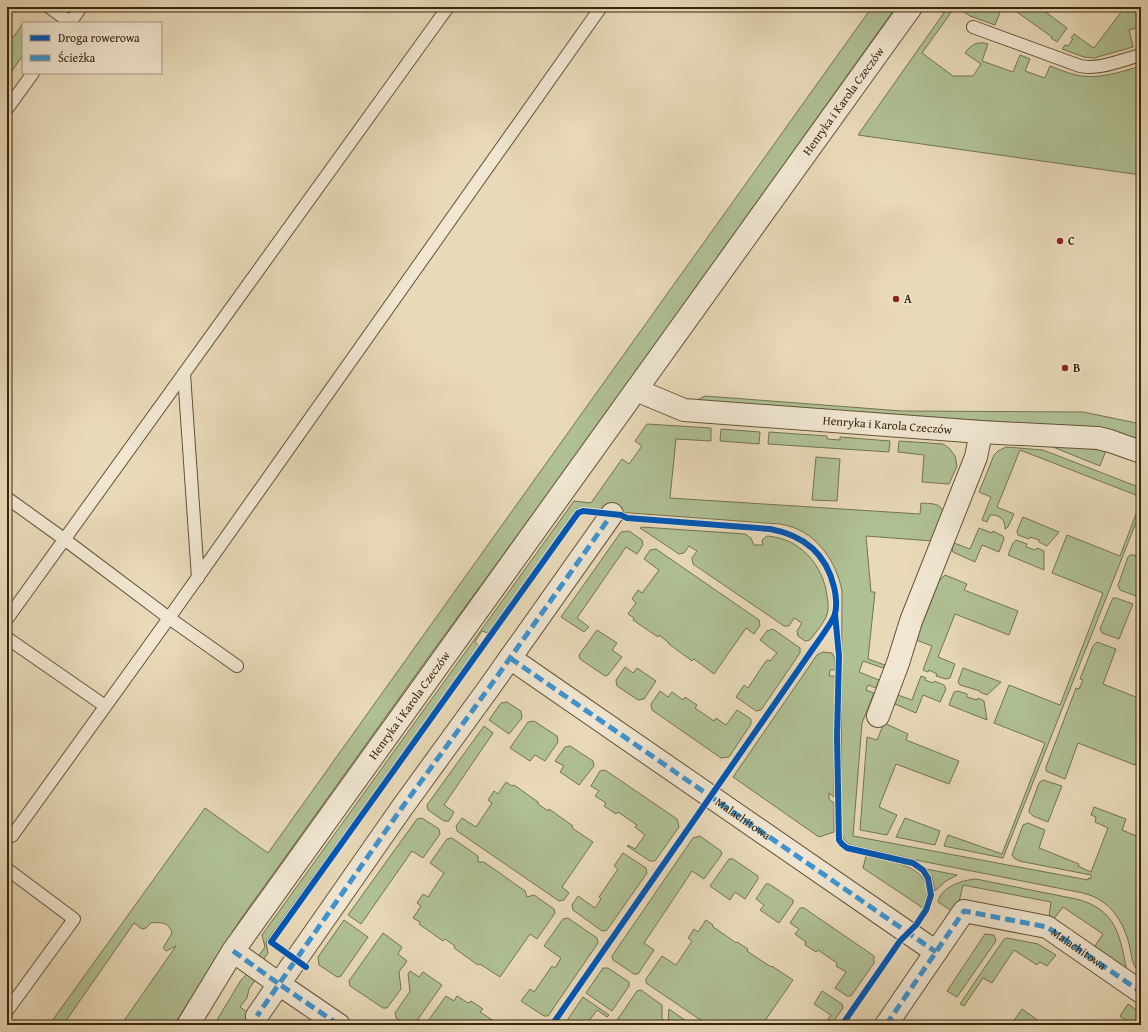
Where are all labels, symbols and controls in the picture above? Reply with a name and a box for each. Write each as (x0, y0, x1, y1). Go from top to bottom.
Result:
legend (22, 22, 162, 74)
text: Droga rowerowa (58, 29, 140, 46)
street label: Henryka i Karola Czeczów (798, 43, 888, 158)
text: Ścieżka (58, 49, 96, 66)
place label: C (1068, 232, 1075, 249)
marker: C (1055, 236, 1065, 246)
place label: A (904, 290, 912, 307)
marker: A (891, 294, 901, 304)
place label: B (1073, 359, 1080, 376)
marker: B (1060, 363, 1070, 373)
street label: Henryka i Karola Czeczów (822, 411, 953, 438)
street label: Henryka i Karola Czeczów (364, 647, 454, 763)
street label: Malachitowa (712, 793, 775, 844)
street label: Malachitowa (1048, 923, 1110, 974)

